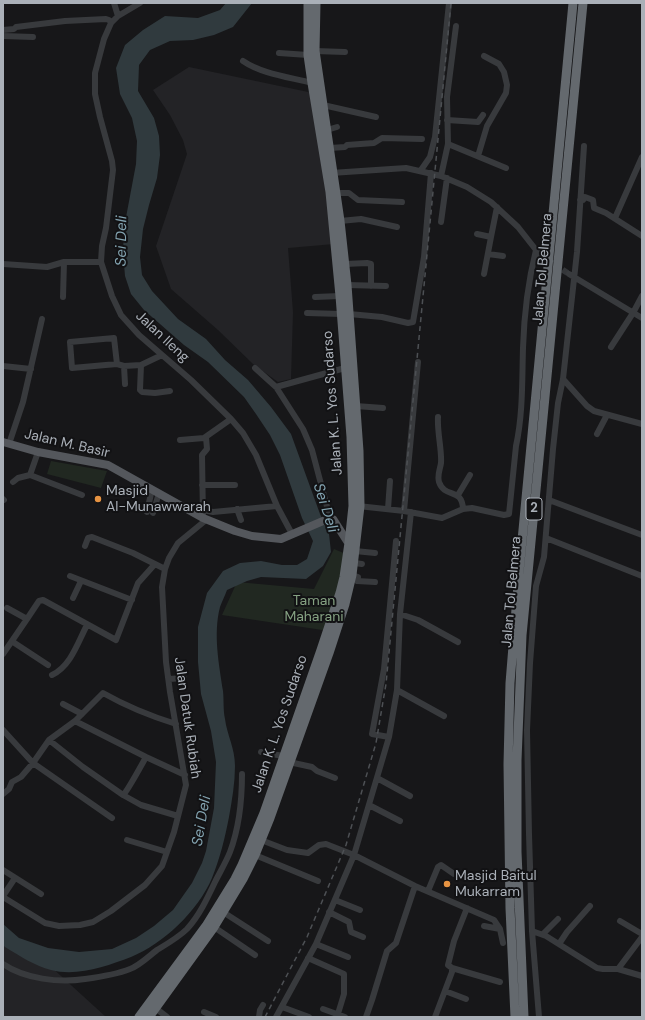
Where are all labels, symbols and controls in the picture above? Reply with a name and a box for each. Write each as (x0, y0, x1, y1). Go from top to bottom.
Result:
street label: Jalan Tol Belmera (530, 213, 556, 325)
water label: Sei Deli (113, 215, 131, 267)
street label: Jalan Ileng (132, 308, 192, 366)
street label: Jalan K. L. Yos Sudarso (320, 330, 346, 476)
street label: Jalan M. Basir (23, 426, 111, 462)
water label: Sei Deli (309, 481, 341, 535)
place label: Masjid Al-Munawwarah (106, 483, 211, 516)
marker: Masjid Al-Munawwarah (93, 494, 103, 504)
road number: 2 (526, 498, 542, 520)
street label: Jalan Tol Belmera (499, 536, 525, 648)
park label: Taman Maharani (284, 593, 344, 626)
street label: Jalan K. L. Yos Sudarso (249, 653, 311, 795)
street label: Jalan Datuk Rubiah (170, 656, 204, 780)
water label: Sei Deli (189, 794, 215, 848)
place label: Masjid Baitul Mukarram (455, 868, 537, 900)
marker: Masjid Baitul Mukarram (442, 879, 452, 889)

